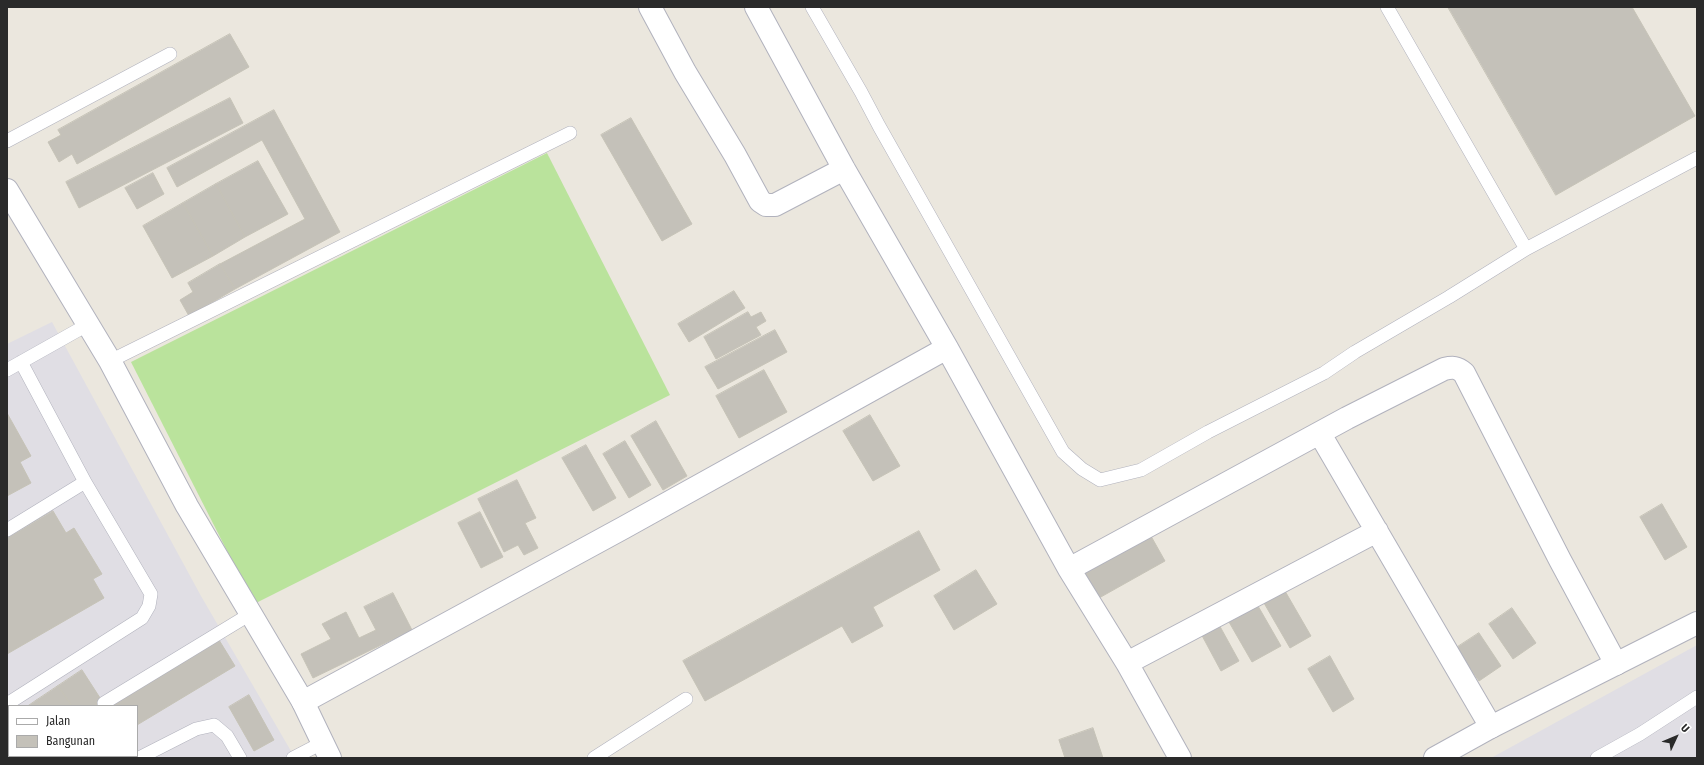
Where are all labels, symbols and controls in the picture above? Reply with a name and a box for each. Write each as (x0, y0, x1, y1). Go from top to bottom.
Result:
legend (8, 705, 138, 757)
text: Jalan (46, 714, 70, 728)
north arrow (1656, 717, 1696, 757)
text: U (1678, 721, 1692, 735)
text: Bangunan (46, 734, 95, 748)

